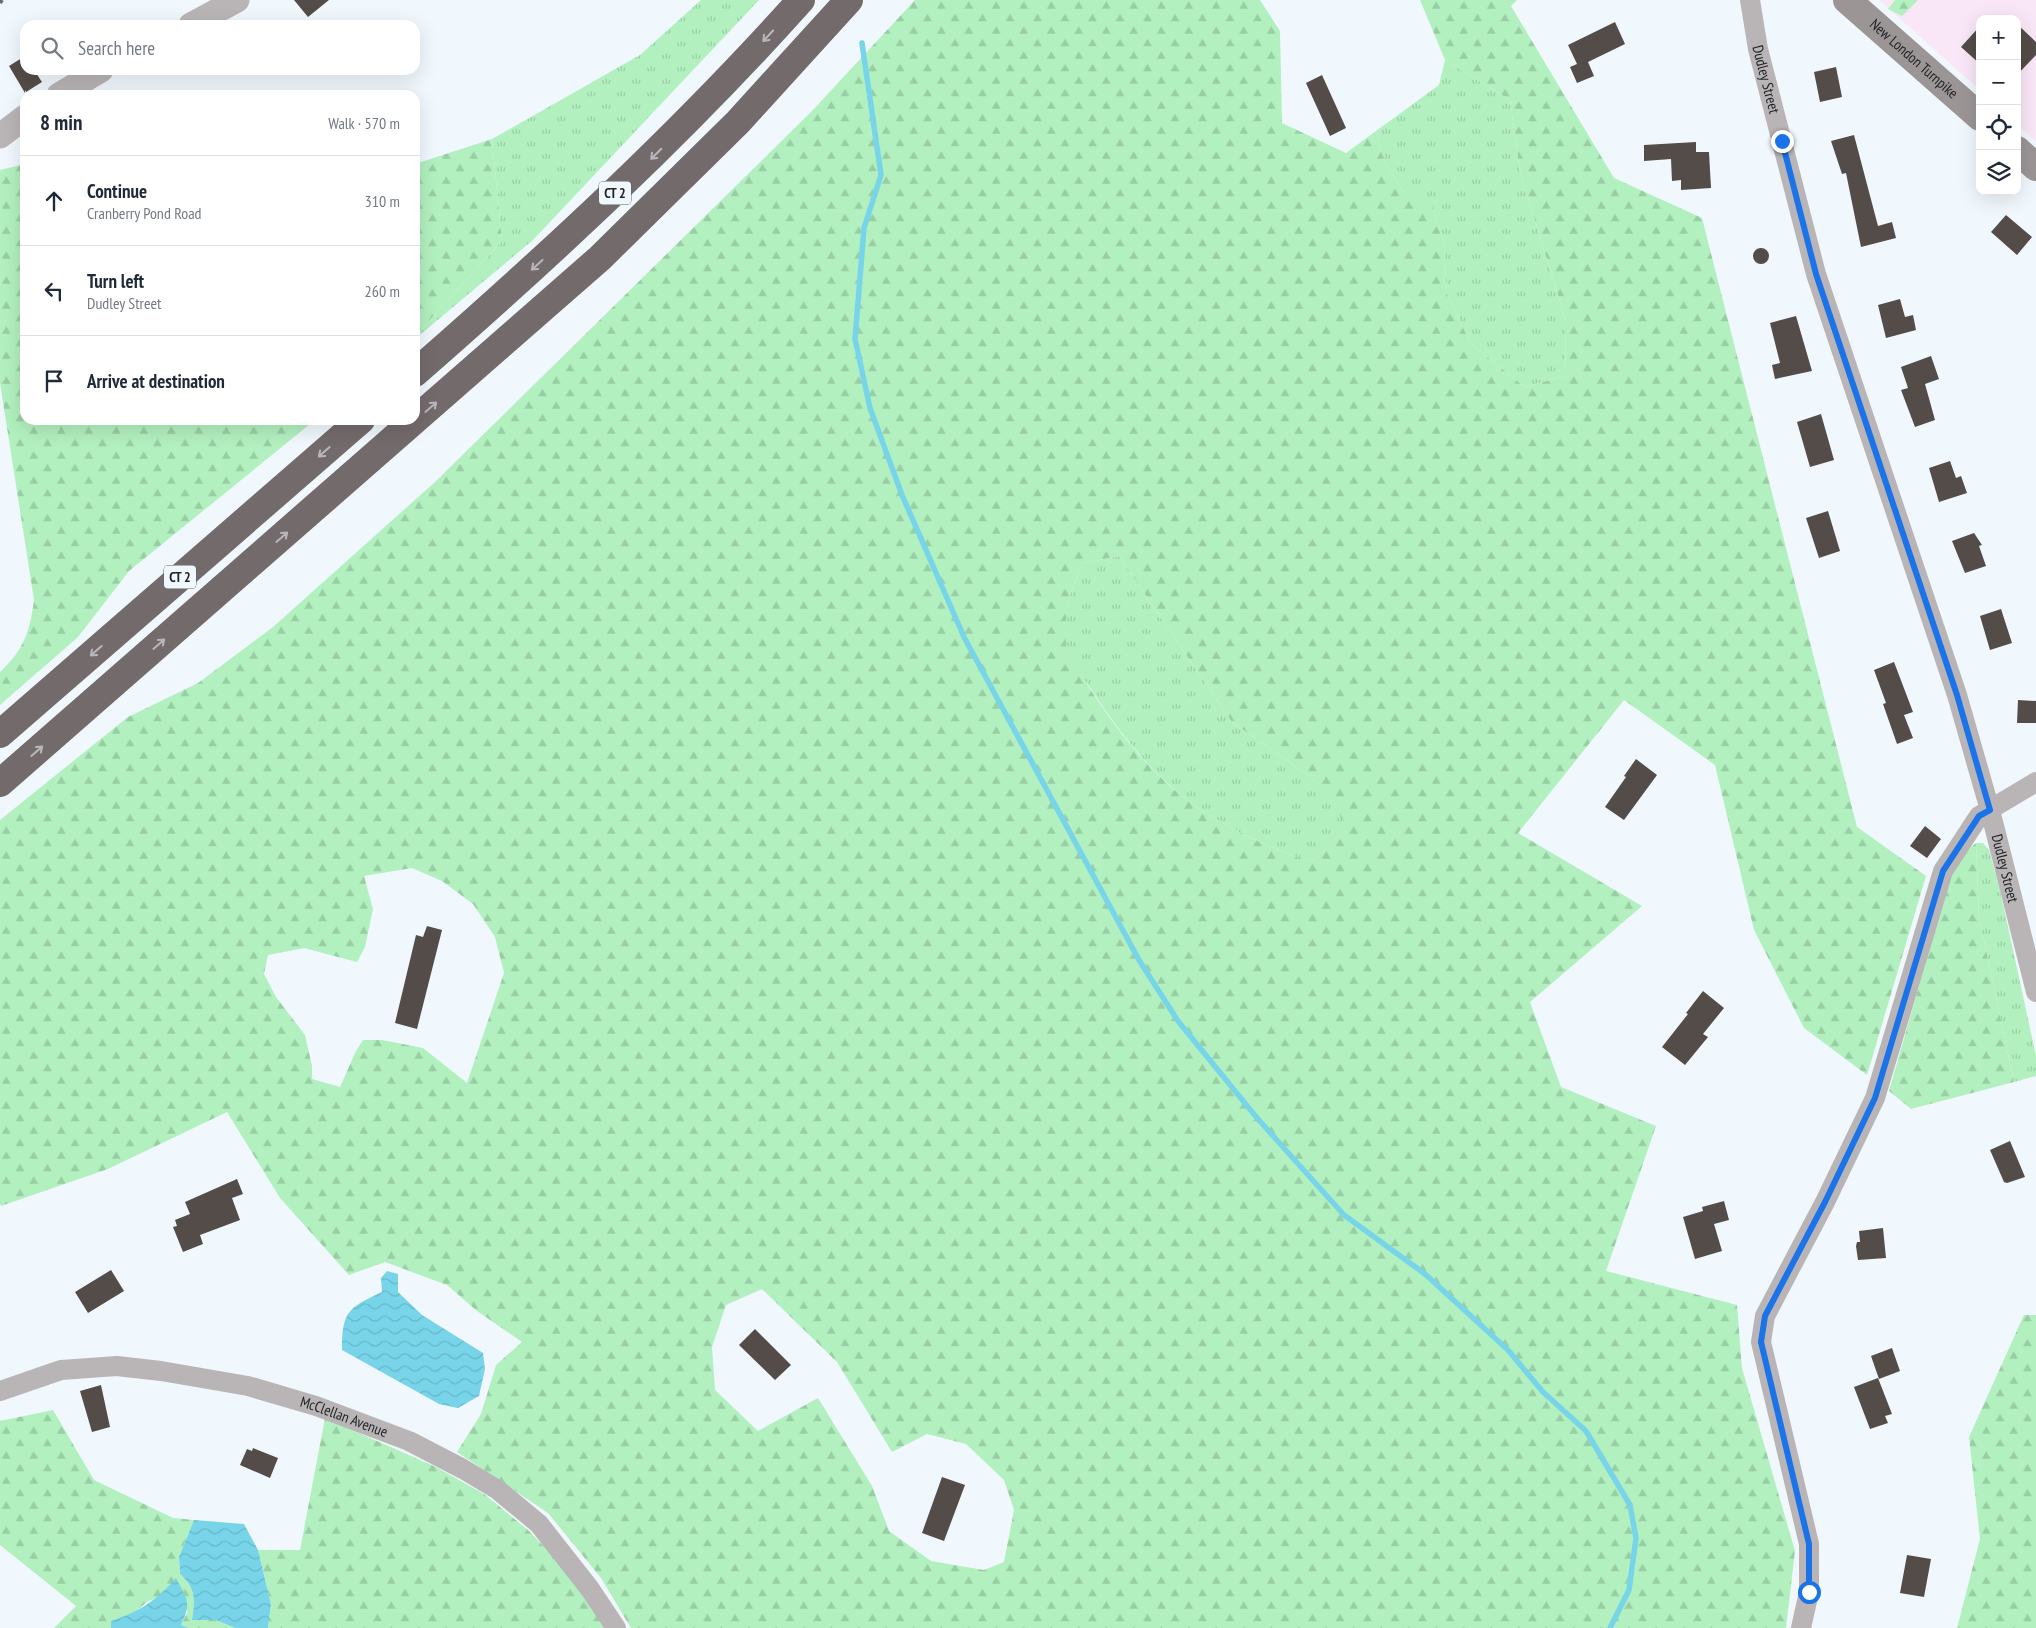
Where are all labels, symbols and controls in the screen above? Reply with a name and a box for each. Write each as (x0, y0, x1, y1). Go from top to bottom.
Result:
street label: New London Turnpike (1866, 15, 1962, 102)
map controls (1976, 15, 2021, 195)
button: + (1976, 15, 2021, 60)
search box (20, 20, 420, 75)
one-way arrow (762, 30, 774, 43)
icon: search (38, 34, 66, 62)
text: Search here (78, 36, 155, 60)
street label: Dudley Street (1748, 43, 1784, 115)
button: − (1976, 60, 2021, 105)
button: locate (1976, 105, 2021, 150)
text: 8 min (40, 109, 82, 136)
text: Walk · 570 m (328, 113, 400, 133)
route end (1771, 130, 1794, 153)
one-way arrow (650, 147, 662, 159)
button: layers (1976, 150, 2021, 195)
text: Continue (87, 179, 147, 203)
road number: CT 2 (599, 182, 631, 204)
icon: ahead (40, 187, 68, 215)
text: 310 m (365, 191, 400, 211)
text: Cranberry Pond Road (87, 203, 202, 223)
one-way arrow (531, 259, 544, 271)
text: Turn left (87, 269, 144, 293)
icon: left (40, 277, 68, 305)
text: 260 m (365, 281, 400, 301)
text: Dudley Street (87, 293, 161, 313)
icon: arrive (40, 367, 68, 395)
text: Arrive at destination (87, 369, 225, 393)
one-way arrow (424, 402, 437, 413)
one-way arrow (317, 446, 330, 458)
one-way arrow (275, 531, 288, 543)
road number: CT 2 (164, 566, 196, 588)
one-way arrow (153, 638, 166, 650)
one-way arrow (89, 645, 102, 657)
one-way arrow (30, 745, 43, 756)
street label: Dudley Street (1988, 832, 2023, 905)
street label: McClellan Avenue (298, 1392, 390, 1441)
route start (1798, 1581, 1821, 1604)

